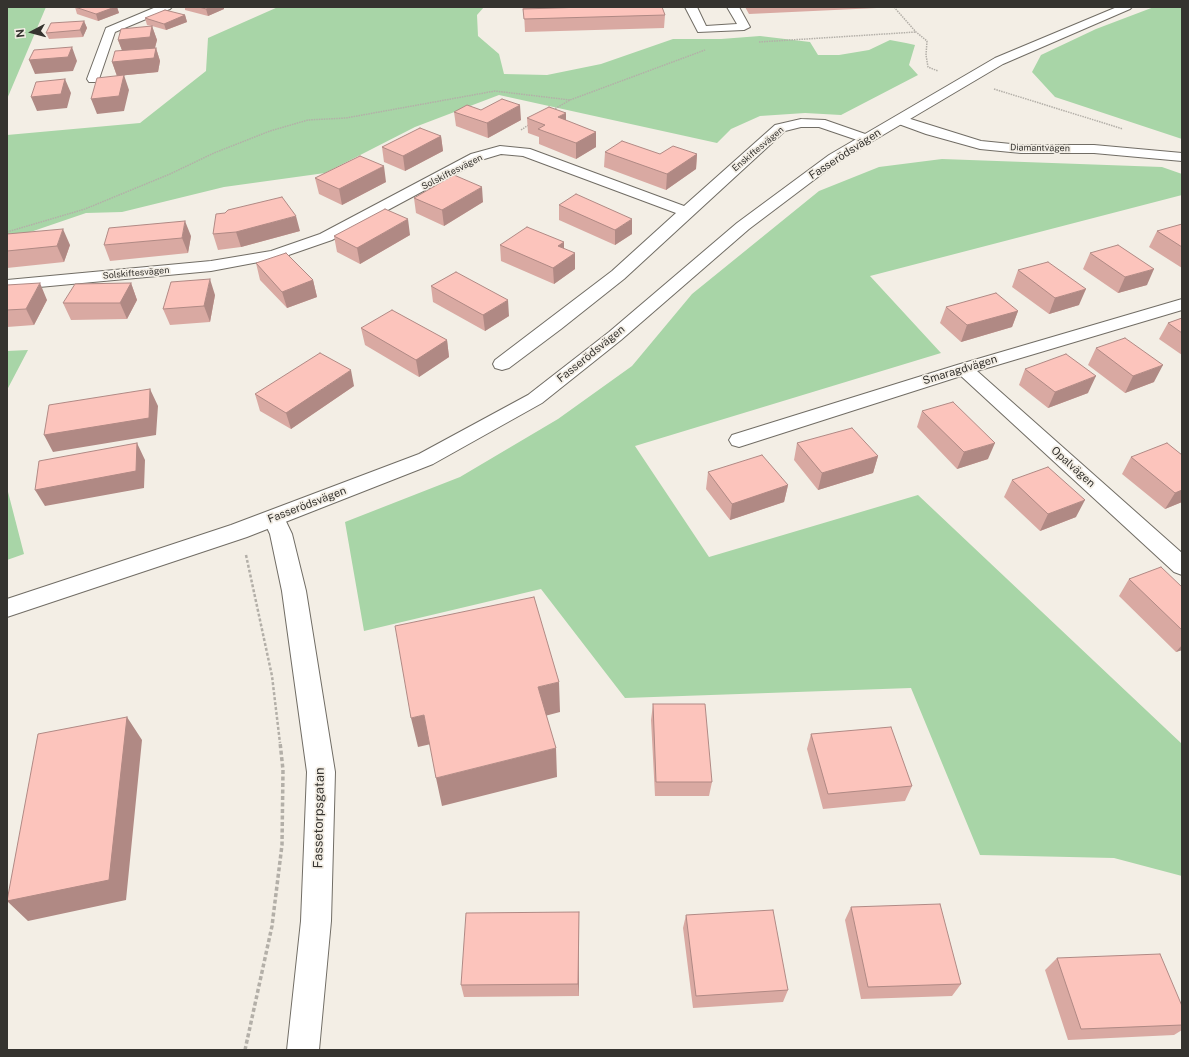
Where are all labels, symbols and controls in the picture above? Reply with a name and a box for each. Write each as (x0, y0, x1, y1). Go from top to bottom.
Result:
north arrow (12, 12, 52, 52)
text: N (14, 28, 26, 38)
street label: Enskiftesvägen (730, 124, 786, 174)
street label: Fasserödsvägen (807, 126, 883, 182)
street label: Diamantvägen (1010, 142, 1070, 154)
street label: Solskiftesvägen (420, 152, 484, 192)
street label: Solskiftesvägen (102, 265, 170, 281)
street label: Fasserödsvägen (555, 323, 627, 385)
street label: Smaragdvägen (921, 352, 999, 388)
street label: Opalvägen (1048, 444, 1098, 490)
street label: Fasserödsvägen (266, 484, 348, 526)
street label: Fassetorpsgatan (310, 767, 328, 869)

